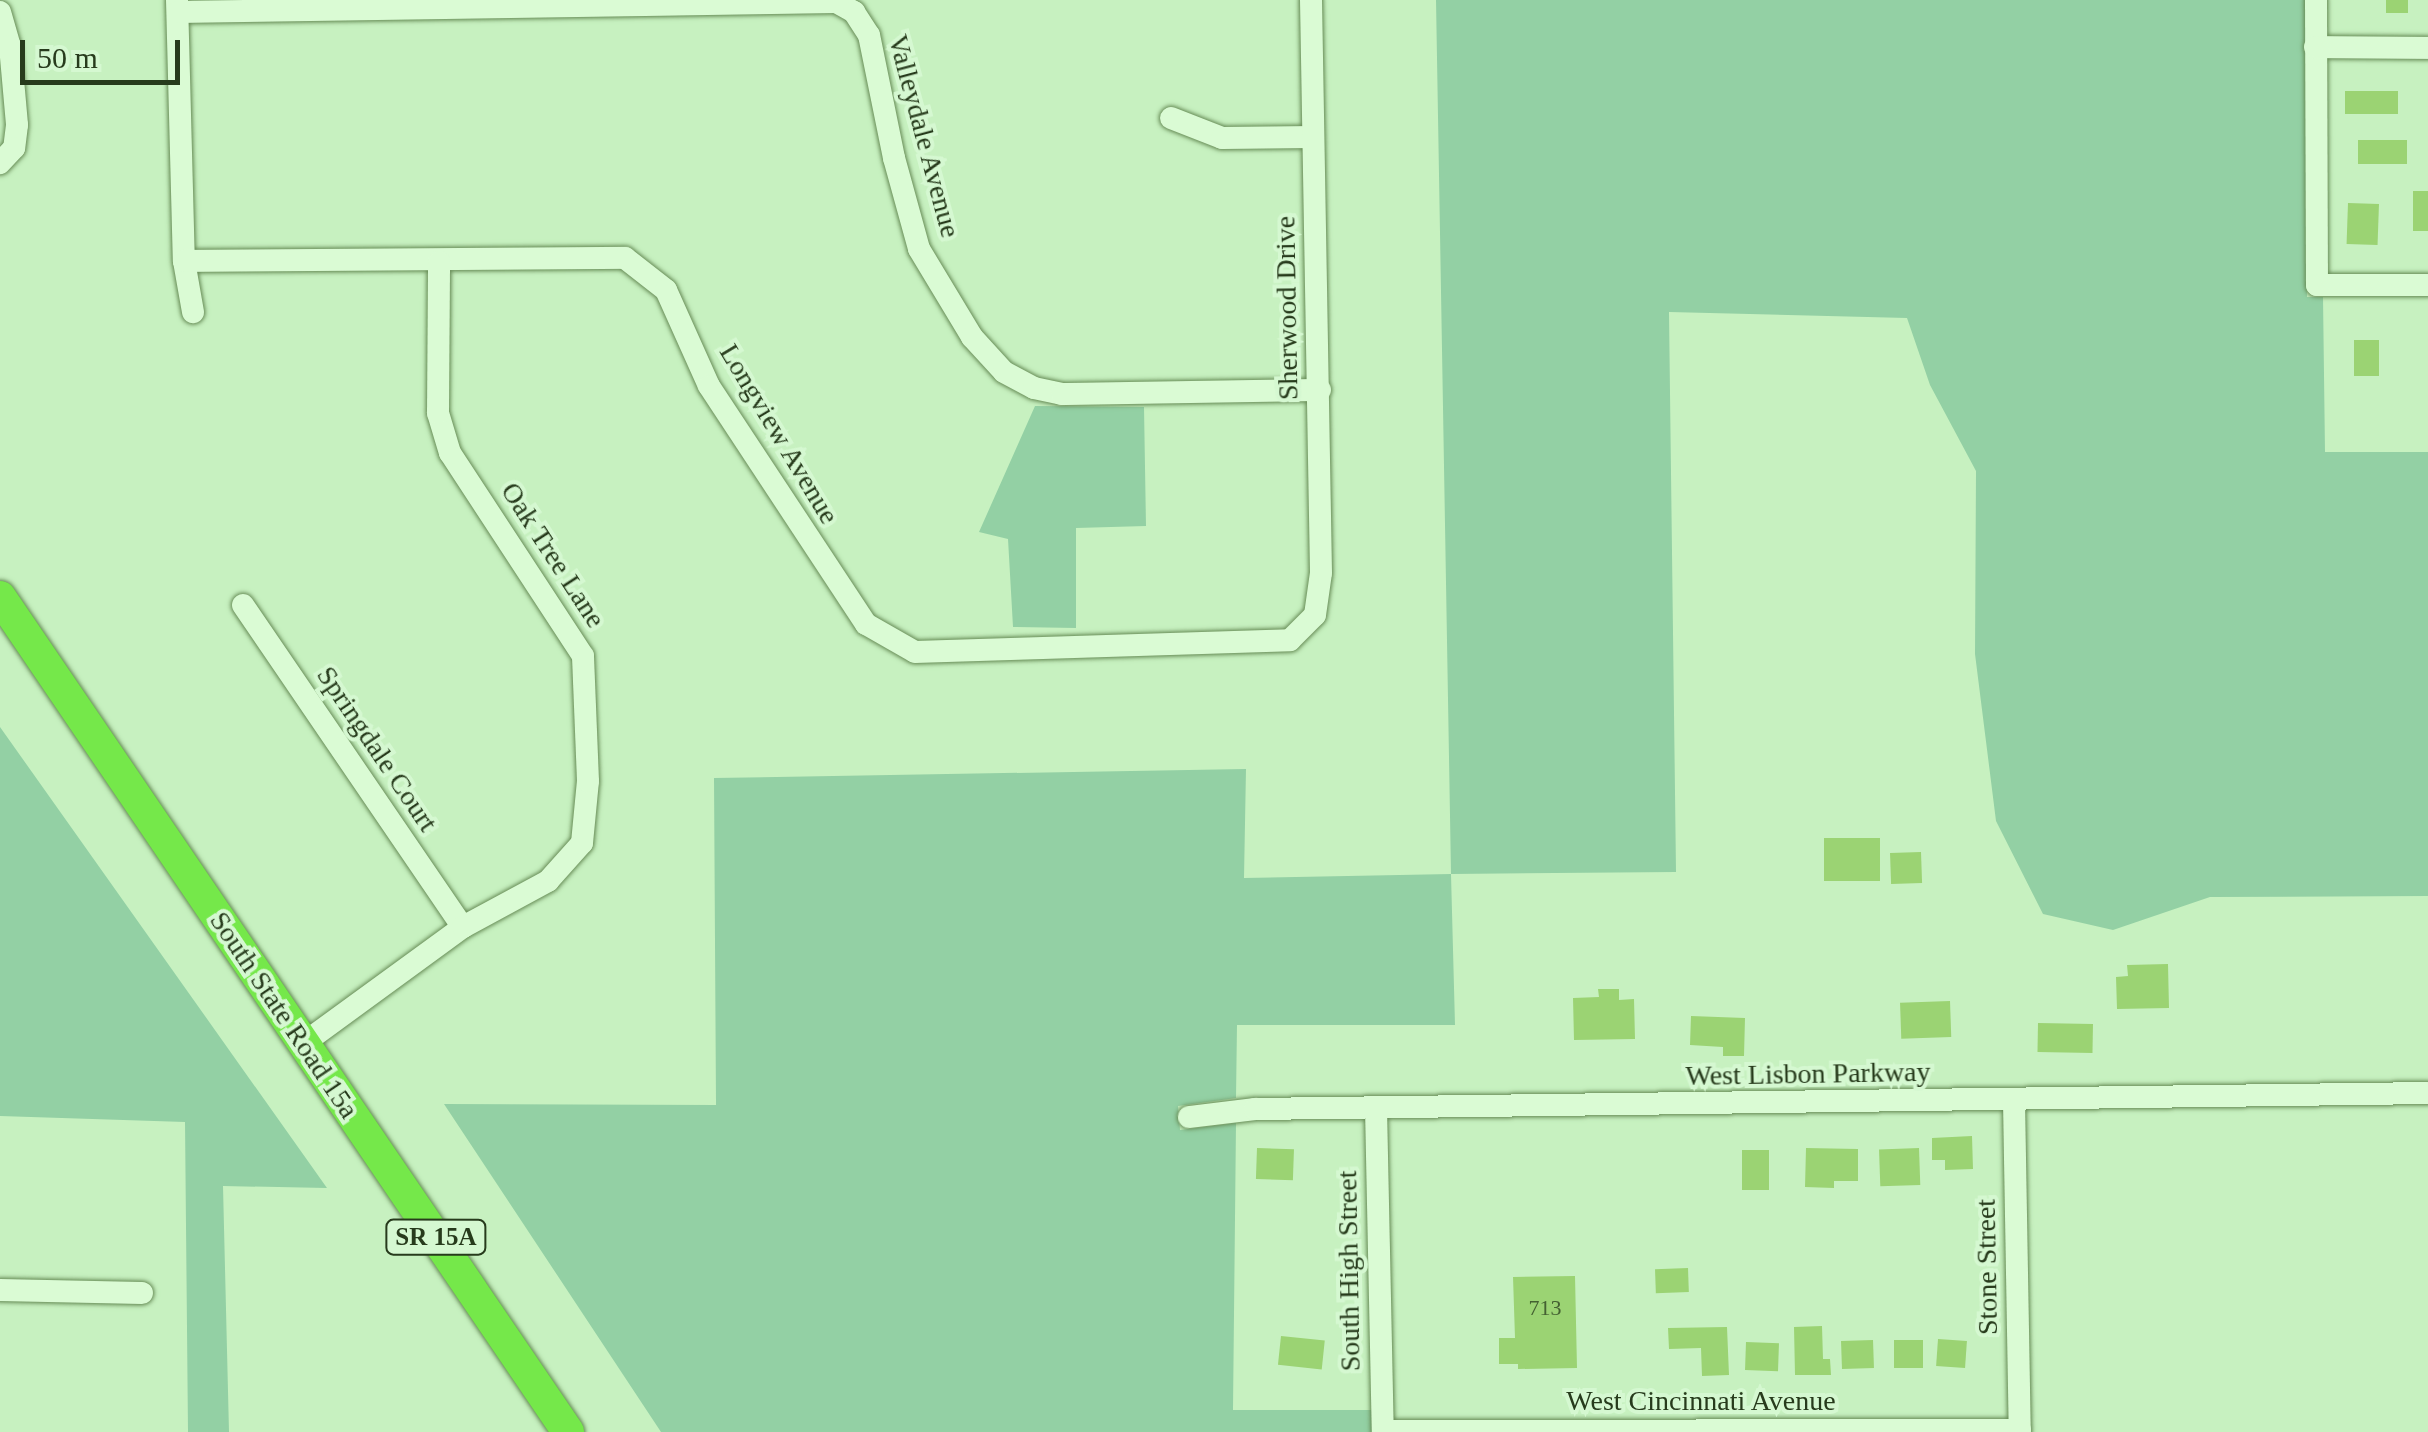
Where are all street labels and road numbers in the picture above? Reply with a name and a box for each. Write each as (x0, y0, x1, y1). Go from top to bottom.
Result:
street label: Valleydale Avenue (881, 30, 967, 242)
street label: Sherwood Drive (1269, 216, 1305, 400)
street label: Longview Avenue (712, 337, 846, 531)
street label: Oak Tree Lane (493, 476, 613, 634)
street label: Springdale Court (309, 660, 445, 838)
street label: South State Road 15a (202, 905, 366, 1125)
street label: West Lisbon Parkway (1685, 1055, 1931, 1093)
street label: South High Street (1330, 1170, 1368, 1372)
street label: Stone Street (1969, 1199, 2005, 1335)
road number: SR 15A (384, 1217, 488, 1257)
street label: West Cincinnati Avenue (1566, 1384, 1836, 1418)

